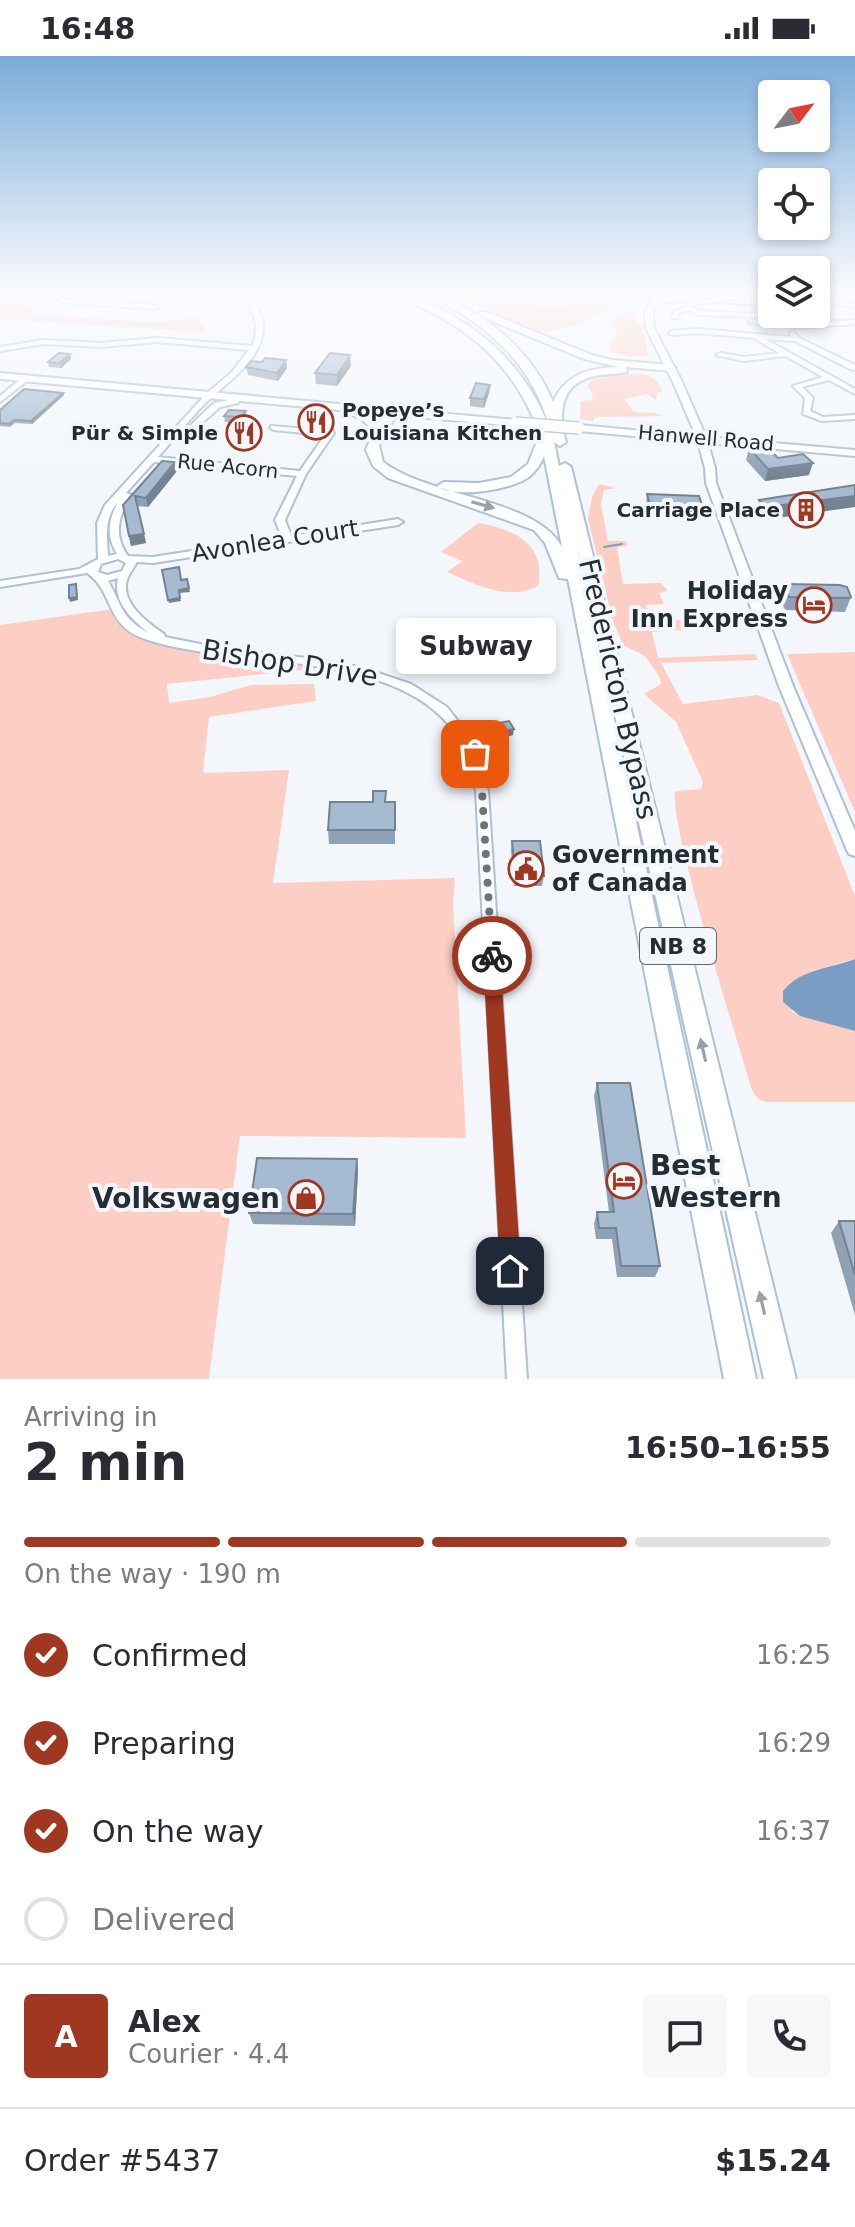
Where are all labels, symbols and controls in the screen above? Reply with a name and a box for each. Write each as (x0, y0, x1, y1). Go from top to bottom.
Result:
text: 16:48 (40, 11, 136, 46)
north arrow (758, 80, 830, 152)
map controls (758, 80, 830, 328)
button: locate (758, 168, 830, 240)
button: layers (758, 256, 830, 328)
place label: Popeye’s Louisiana Kitchen (342, 398, 542, 445)
restaurant icon: Popeye’s Louisiana Kitchen (297, 403, 335, 441)
restaurant icon: Pür & Simple (225, 414, 263, 452)
street label: Hanwell Road (637, 420, 775, 456)
place label: Pür & Simple (71, 421, 218, 445)
street label: Rue Acorn (176, 449, 280, 483)
building icon: Carriage Place (787, 491, 825, 529)
place label: Carriage Place (616, 498, 780, 522)
one-way arrow (471, 499, 495, 512)
street label: Avonlea Court (189, 514, 361, 568)
street label: Fredericton Bypass (572, 555, 664, 823)
place label: Holiday Inn Express (631, 577, 788, 633)
hotel icon: Holiday Inn Express (795, 586, 833, 624)
callout: Subway (395, 618, 555, 674)
text: Subway (419, 631, 533, 661)
street label: Bishop Drive (200, 633, 380, 693)
pin (441, 720, 509, 788)
icon: bag (453, 732, 497, 776)
place label: Government of Canada (552, 841, 719, 897)
public building icon: Government of Canada (507, 850, 545, 888)
courier (452, 916, 532, 996)
road number: NB 8 (640, 928, 716, 964)
icon: bike (470, 934, 514, 978)
one-way arrow (696, 1037, 708, 1062)
place label: Best Western (650, 1149, 782, 1214)
hotel icon: Best Western (605, 1162, 643, 1200)
shop icon: Volkswagen (287, 1179, 325, 1217)
place label: Volkswagen (92, 1182, 280, 1215)
pin (476, 1237, 544, 1305)
icon: home (488, 1249, 532, 1293)
one-way arrow (755, 1290, 768, 1315)
text: Arriving in (24, 1402, 158, 1432)
text: 16:50–16:55 (625, 1430, 831, 1465)
text: 2 min (24, 1432, 187, 1492)
text: On the way · 190 m (24, 1559, 281, 1589)
icon: check (24, 1633, 68, 1677)
text: Confirmed (92, 1638, 248, 1673)
text: 16:25 (756, 1640, 831, 1670)
icon: check (24, 1721, 68, 1765)
text: Preparing (92, 1726, 236, 1761)
text: 16:29 (756, 1728, 831, 1758)
icon: check (24, 1809, 68, 1853)
text: On the way (92, 1814, 264, 1849)
text: 16:37 (756, 1816, 831, 1846)
text: Delivered (92, 1902, 236, 1937)
button: chat (643, 1994, 727, 2078)
button: phone (747, 1994, 831, 2078)
text: Alex (128, 2004, 201, 2039)
text: A (54, 2019, 78, 2054)
text: Courier · 4.4 (128, 2039, 289, 2069)
text: Order #5437 (24, 2143, 220, 2178)
text: $15.24 (715, 2143, 831, 2178)

